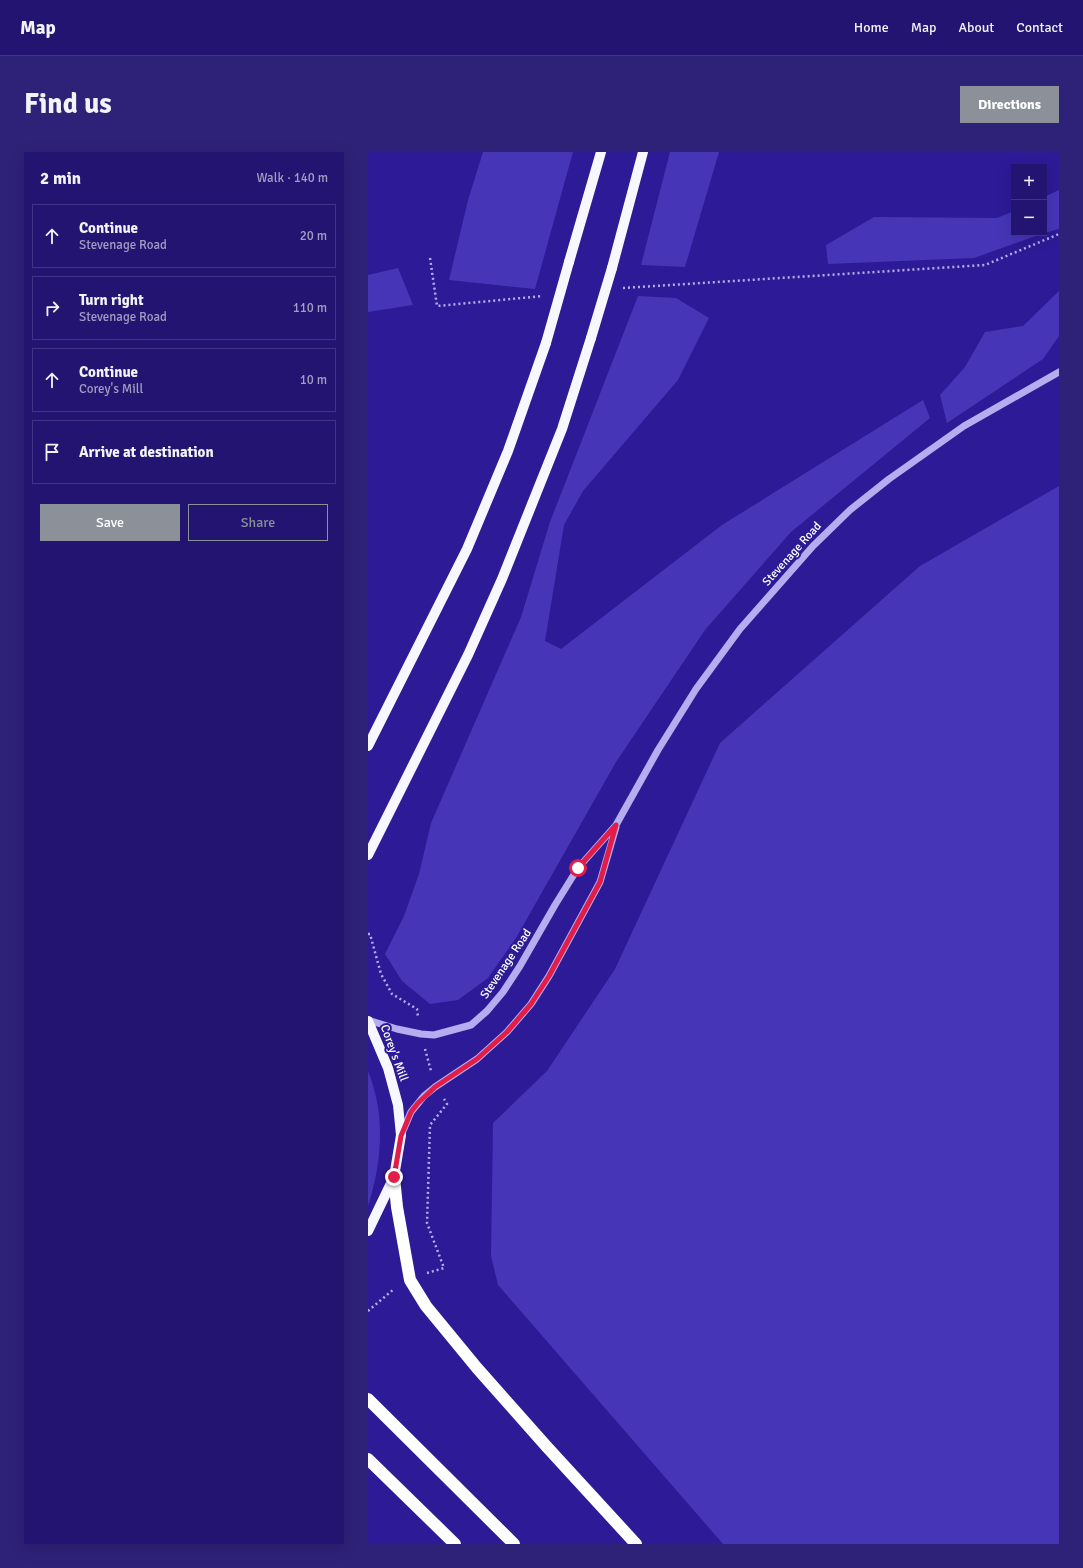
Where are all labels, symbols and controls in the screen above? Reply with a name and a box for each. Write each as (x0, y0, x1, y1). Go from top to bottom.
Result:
text: Map (20, 16, 56, 40)
text: Home (854, 19, 889, 36)
text: Map (911, 19, 936, 36)
text: About (958, 19, 994, 36)
text: Contact (1016, 19, 1063, 36)
button: Directions (960, 86, 1059, 123)
text: Find us (24, 87, 112, 121)
map controls (1011, 164, 1047, 236)
button: + (1011, 164, 1047, 200)
text: 2 min (40, 168, 81, 189)
text: Walk · 140 m (257, 170, 328, 186)
button: − (1011, 200, 1047, 236)
text: Continue (79, 219, 138, 237)
icon: ahead (41, 225, 63, 247)
text: 20 m (300, 228, 327, 244)
text: Stevenage Road (79, 237, 167, 253)
text: Turn right (79, 291, 144, 309)
icon: right (41, 297, 63, 319)
text: 110 m (293, 300, 327, 316)
text: Stevenage Road (79, 309, 167, 325)
text: Continue (79, 363, 138, 381)
icon: ahead (41, 369, 63, 391)
text: 10 m (300, 372, 327, 388)
text: Corey's Mill (79, 381, 143, 397)
icon: arrive (41, 441, 63, 463)
text: Arrive at destination (79, 443, 214, 461)
button: Save (40, 504, 180, 541)
button: Share (188, 504, 328, 541)
street label: Stevenage Road (759, 519, 825, 589)
route start (569, 859, 587, 877)
street label: Stevenage Road (477, 926, 535, 1002)
street label: Corey's Mill (377, 1023, 411, 1084)
route end (385, 1168, 403, 1186)

